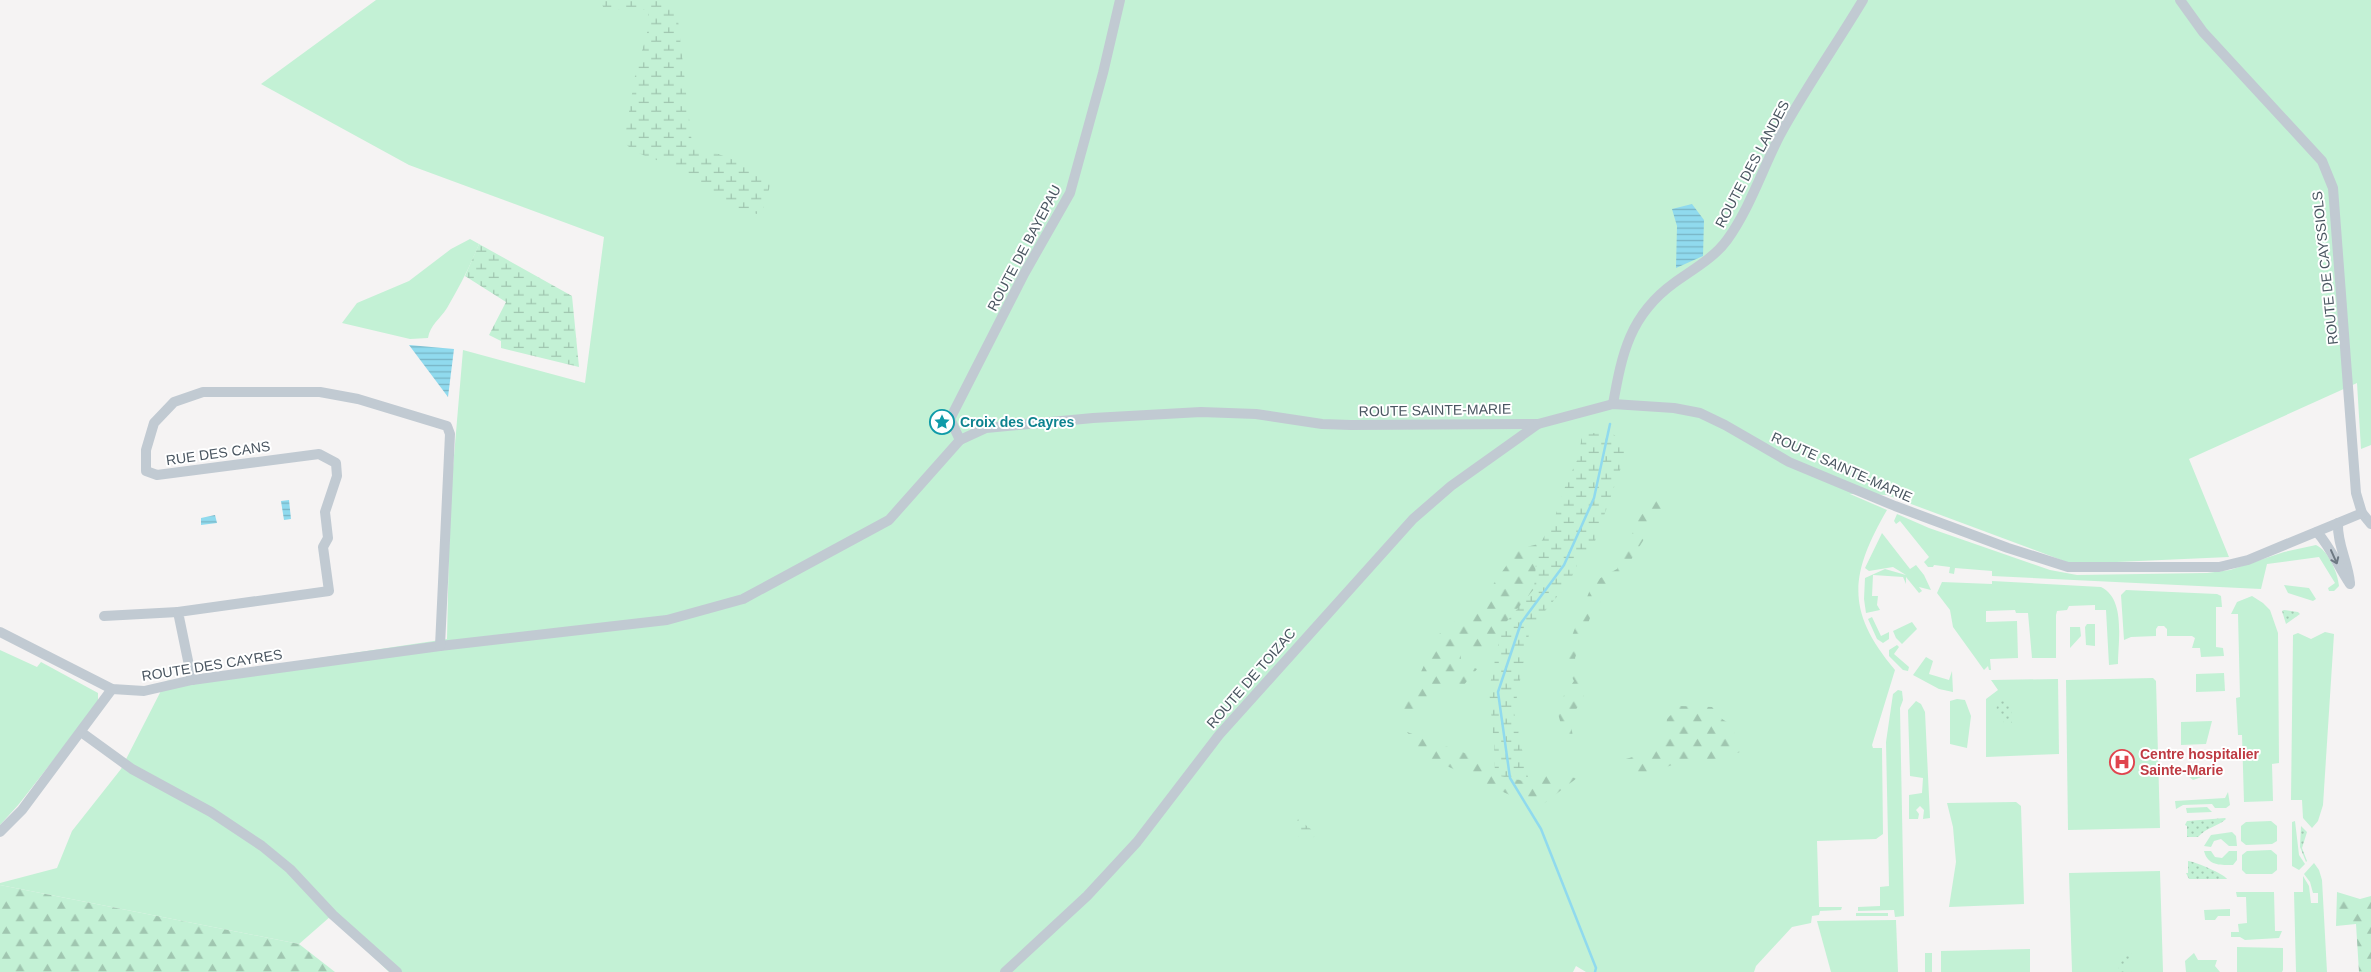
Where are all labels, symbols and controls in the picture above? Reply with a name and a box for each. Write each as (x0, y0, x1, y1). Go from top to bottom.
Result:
street label: ROUTE DES LANDES (1712, 98, 1792, 230)
street label: ROUTE DE BAYEPAU (984, 182, 1064, 314)
street label: ROUTE DE CAYSSIOLS (2309, 190, 2341, 346)
street label: ROUTE SAINTE-MARIE (1359, 401, 1511, 419)
place icon: Croix des Cayres (929, 409, 955, 435)
place label: Croix des Cayres (960, 414, 1075, 430)
street label: ROUTE SAINTE-MARIE (1769, 429, 1915, 505)
street label: RUE DES CANS (165, 438, 271, 468)
one-way arrow (2330, 549, 2340, 564)
street label: ROUTE DE TOIZAC (1203, 625, 1299, 731)
street label: ROUTE DES CAYRES (141, 646, 283, 684)
place label: Centre hospitalier Sainte-Marie (2140, 746, 2260, 778)
hospital icon: Centre hospitalier Sainte-Marie (2109, 749, 2135, 775)

